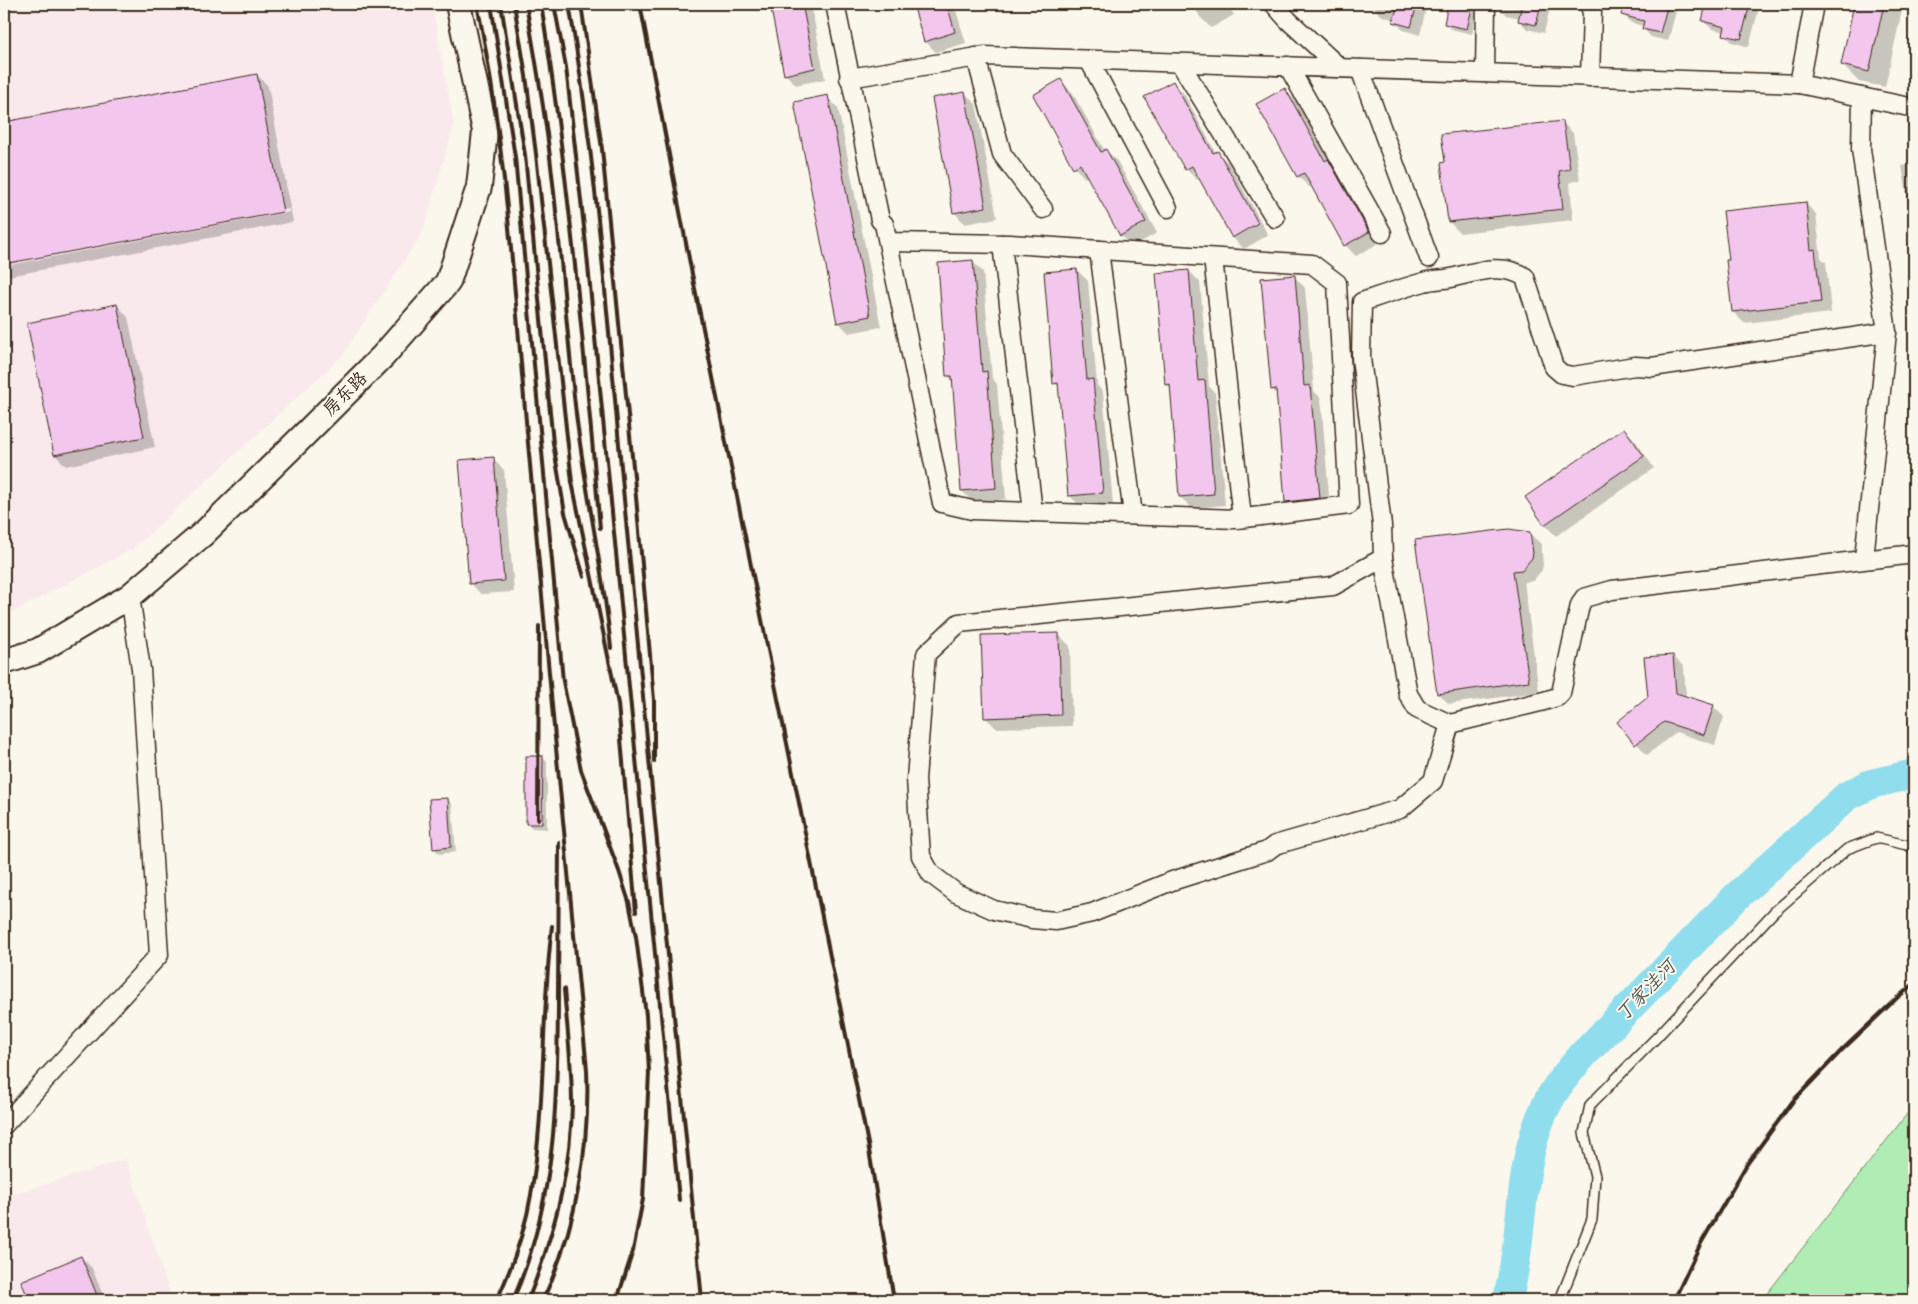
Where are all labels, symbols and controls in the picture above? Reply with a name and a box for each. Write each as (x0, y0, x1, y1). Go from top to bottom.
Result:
street label: 房东路 (317, 366, 373, 422)
water label: 丁家洼河 (1610, 952, 1684, 1028)

